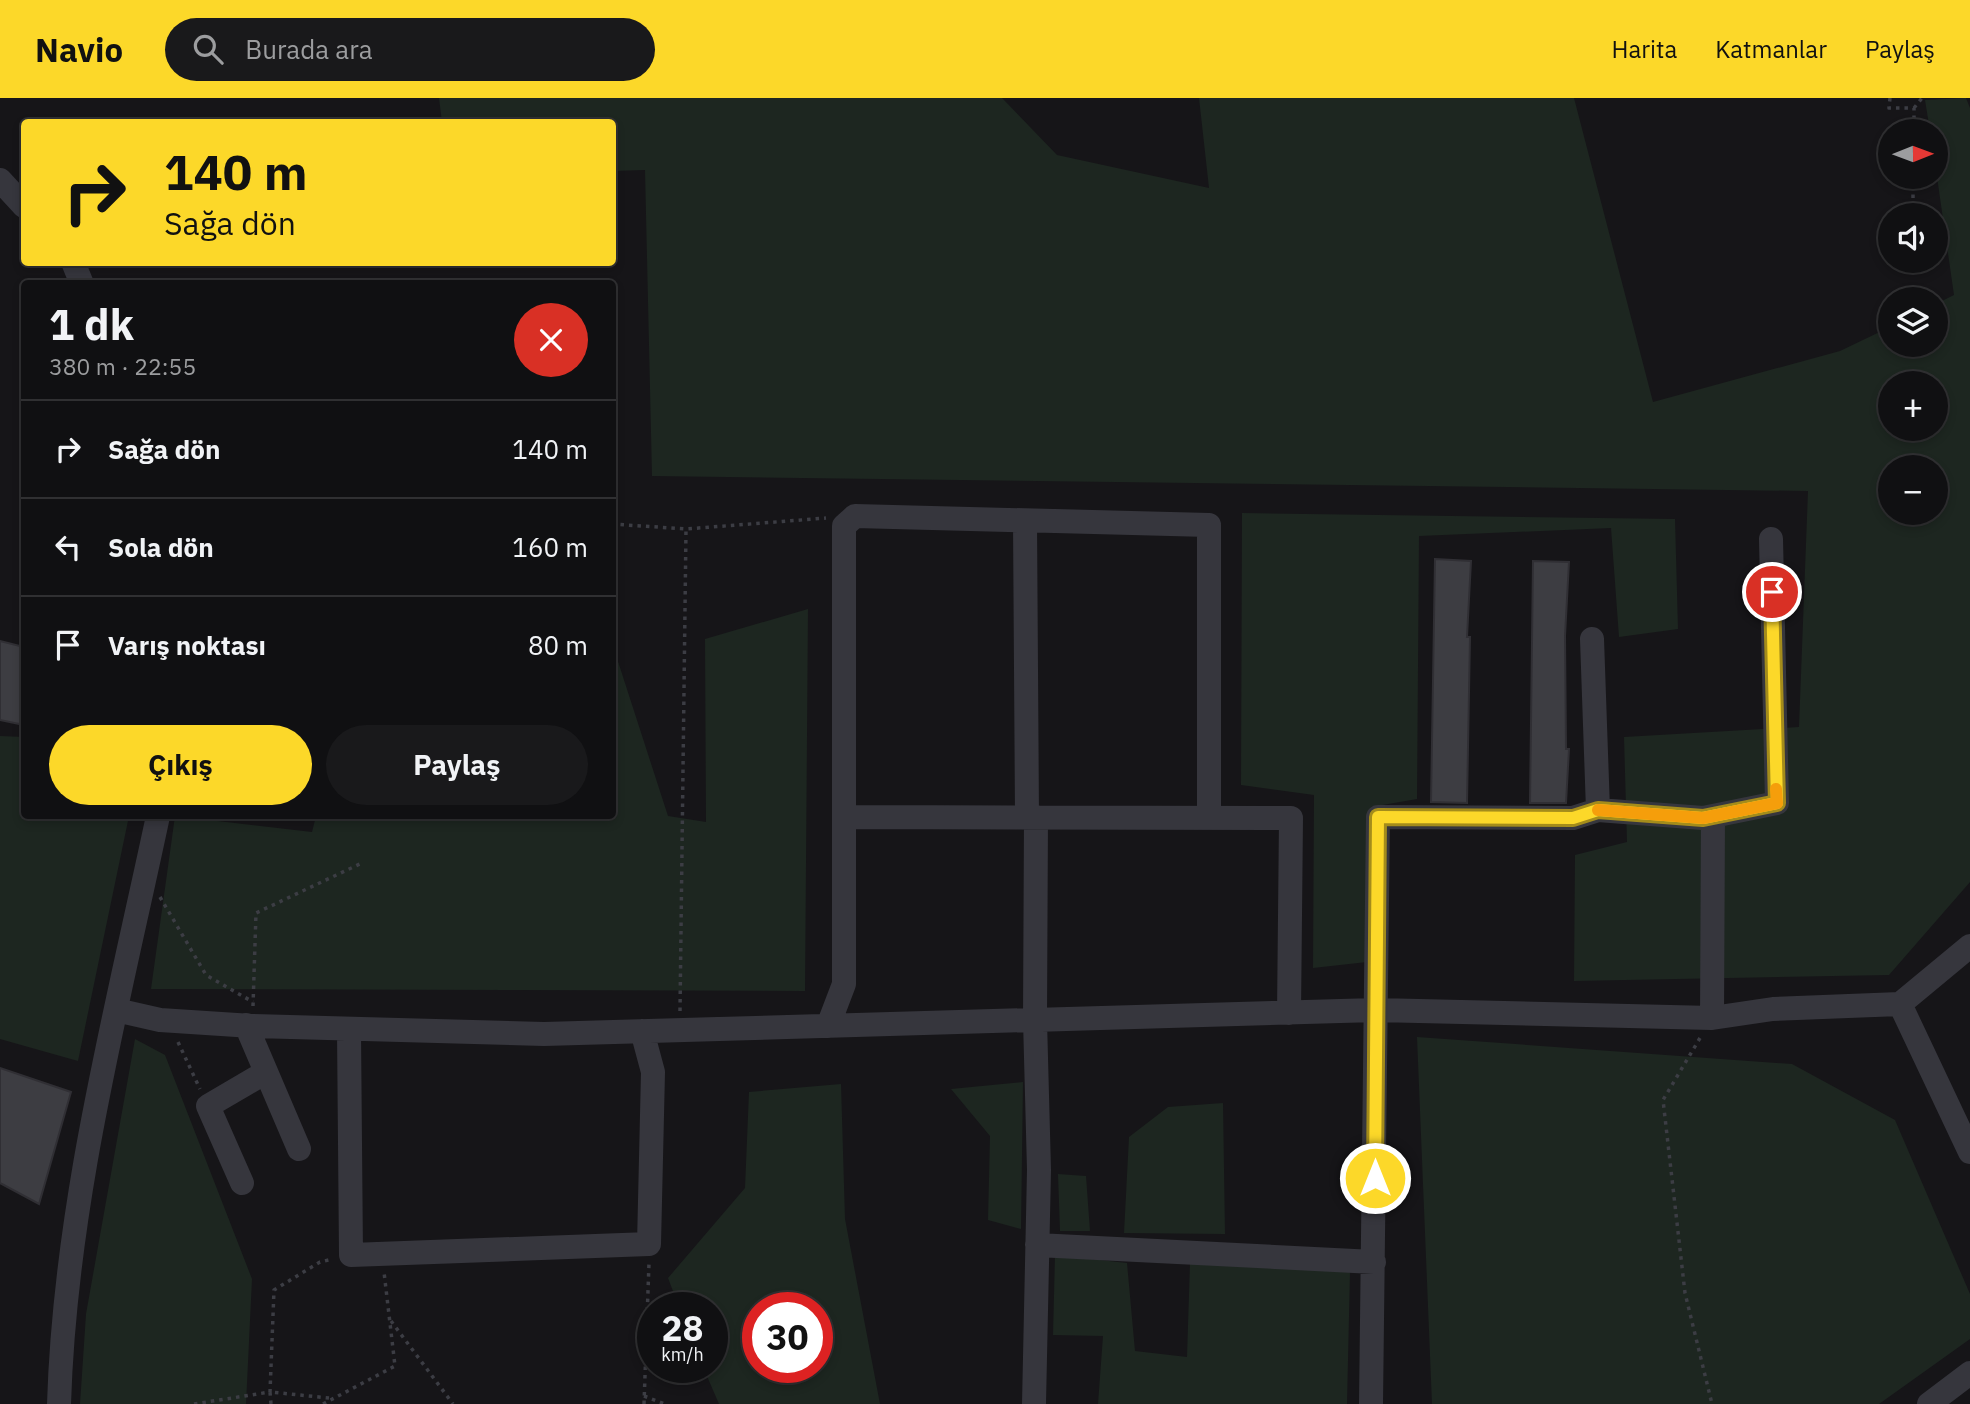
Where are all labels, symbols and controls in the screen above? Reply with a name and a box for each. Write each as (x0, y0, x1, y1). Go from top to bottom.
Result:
search box (165, 18, 655, 81)
text: Navio (35, 28, 123, 71)
icon: search (189, 30, 227, 68)
text: Burada ara (245, 32, 373, 66)
text: Harita (1611, 33, 1677, 65)
text: Katmanlar (1715, 33, 1827, 65)
text: Paylaş (1865, 33, 1935, 65)
north arrow (1878, 119, 1948, 189)
map controls (1878, 119, 1948, 525)
text: 140 m (164, 140, 308, 203)
icon: right (49, 147, 140, 238)
text: Sağa dön (164, 202, 296, 244)
button: sound (1878, 203, 1948, 273)
button: layers (1878, 287, 1948, 357)
text: 1 dk (49, 297, 134, 352)
button: close (514, 303, 588, 377)
text: 380 m · 22:55 (49, 351, 196, 381)
button: + (1878, 371, 1948, 441)
icon: right (49, 430, 87, 468)
text: Sağa dön (108, 432, 220, 466)
text: 140 m (512, 432, 588, 466)
button: − (1878, 455, 1948, 525)
icon: left (49, 528, 87, 566)
text: Sola dön (108, 530, 214, 564)
text: 160 m (512, 530, 588, 564)
pin (1742, 562, 1802, 622)
icon: arrive (1753, 573, 1791, 611)
icon: arrive (49, 626, 87, 664)
text: Varış noktası (108, 628, 266, 662)
text: 80 m (528, 628, 588, 662)
button: Çıkış (49, 725, 312, 805)
button: Paylaş (326, 725, 588, 805)
position arrow (1338, 1141, 1412, 1215)
speed limit sign: 30 (742, 1292, 833, 1383)
text: 28 (661, 1305, 704, 1351)
text: km/h (661, 1343, 704, 1366)

